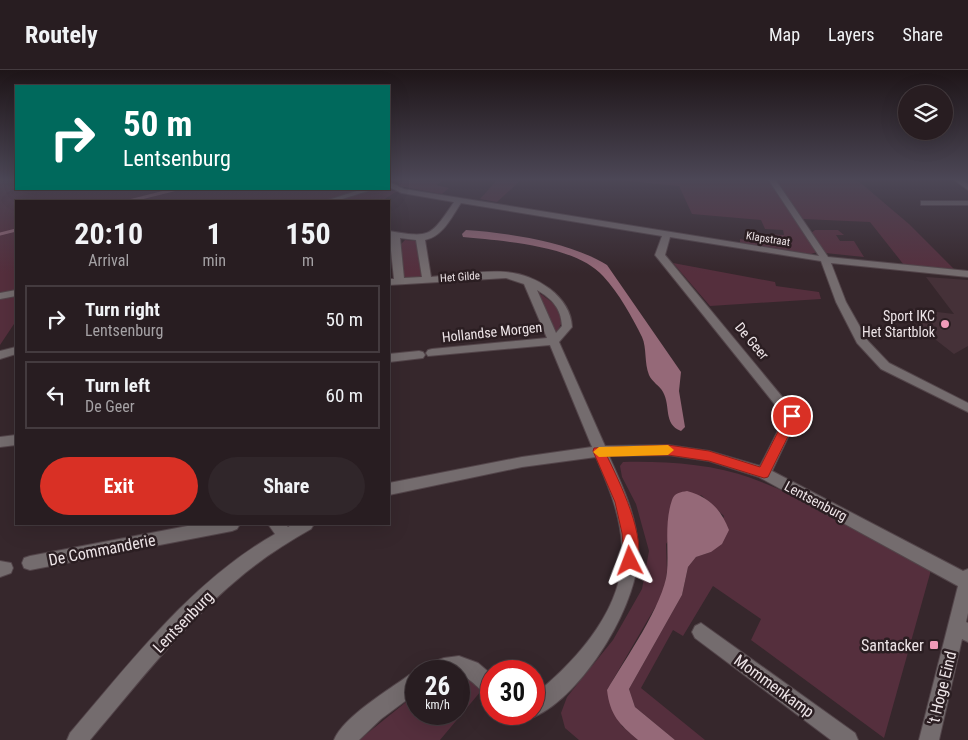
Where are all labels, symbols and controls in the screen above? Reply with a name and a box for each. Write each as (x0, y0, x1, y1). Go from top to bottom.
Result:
text: Routely (25, 21, 98, 49)
text: Map (769, 24, 800, 45)
text: Layers (828, 24, 875, 45)
text: Share (903, 24, 943, 45)
map controls (898, 85, 953, 140)
button: layers (898, 85, 953, 140)
text: 50 m (123, 104, 192, 145)
icon: right (40, 105, 105, 170)
text: Lentsenburg (123, 146, 231, 171)
text: 20:10 (74, 216, 143, 251)
text: 1 (207, 216, 222, 251)
text: 150 (285, 216, 331, 251)
street label: Klapstraat (745, 229, 791, 249)
text: Arrival (88, 251, 129, 270)
text: min (202, 251, 226, 270)
text: m (302, 251, 314, 270)
street label: Het Gilde (440, 269, 480, 285)
text: Turn right (85, 298, 160, 321)
icon: right (42, 305, 70, 333)
text: 50 m (326, 308, 363, 331)
place label: Sport IKC Het Startblok (862, 308, 936, 340)
marker: Sport IKC Het Startblok (939, 318, 951, 330)
street label: Hollandse Morgen (441, 319, 543, 345)
street label: De Geer (732, 319, 772, 363)
text: Lentsenburg (85, 321, 163, 340)
text: Turn left (85, 374, 150, 397)
icon: left (42, 381, 70, 409)
text: 60 m (326, 384, 363, 407)
pin (771, 395, 813, 437)
text: De Geer (85, 397, 135, 416)
icon: arrive (778, 402, 806, 430)
button: Exit (40, 457, 198, 515)
button: Share (208, 457, 365, 515)
street label: Lentsenburg (782, 478, 850, 524)
street label: De Commanderie (47, 530, 157, 570)
position arrow (603, 534, 655, 586)
street label: Lentsenburg (149, 587, 217, 657)
place label: Santacker (861, 636, 924, 655)
marker: Santacker (928, 639, 940, 651)
street label: 't Hoge Eind (924, 649, 960, 727)
street label: Mommenkamp (730, 651, 818, 721)
speed limit sign: 30 (480, 660, 545, 725)
text: 26 (425, 672, 450, 701)
text: km/h (425, 698, 450, 712)

